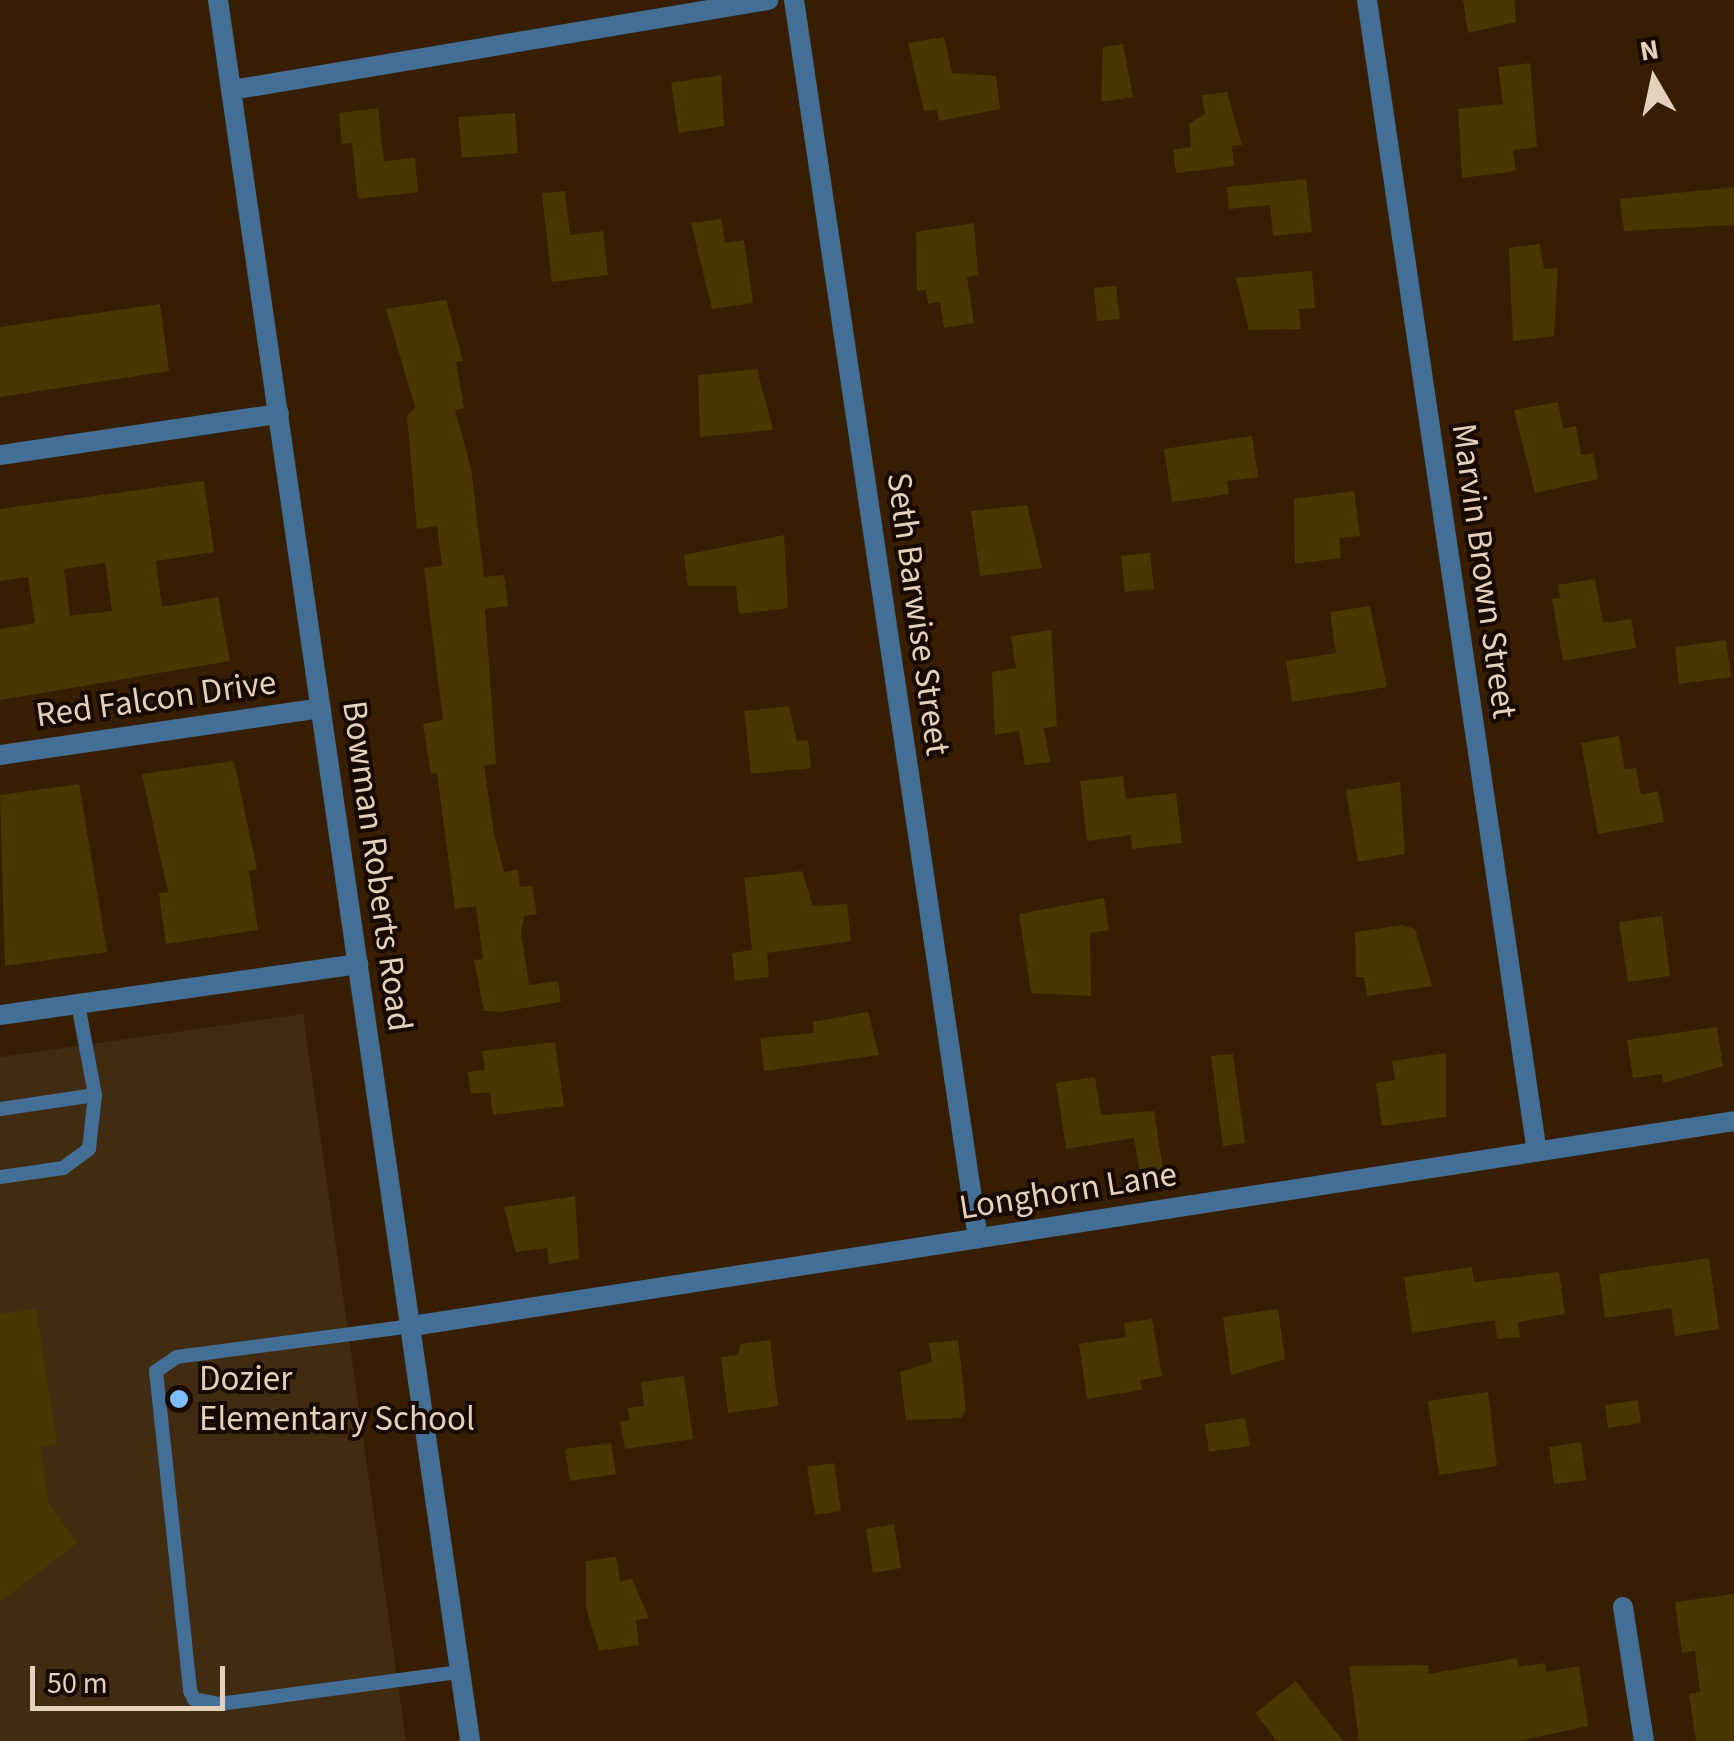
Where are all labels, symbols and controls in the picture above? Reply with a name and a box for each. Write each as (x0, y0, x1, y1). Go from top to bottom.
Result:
text: N (1637, 29, 1662, 72)
north arrow (1604, 30, 1704, 130)
street label: Marvin Brown Street (1443, 421, 1525, 721)
street label: Seth Barwise Street (877, 470, 959, 758)
street label: Red Falcon Drive (33, 661, 279, 737)
street label: Bowman Roberts Road (333, 698, 421, 1034)
street label: Longhorn Lane (956, 1153, 1180, 1229)
place label: Dozier Elementary School (199, 1358, 475, 1440)
marker: Dozier Elementary School (168, 1388, 190, 1410)
scale bar (35, 1646, 230, 1708)
text: 50 m (47, 1662, 108, 1705)

